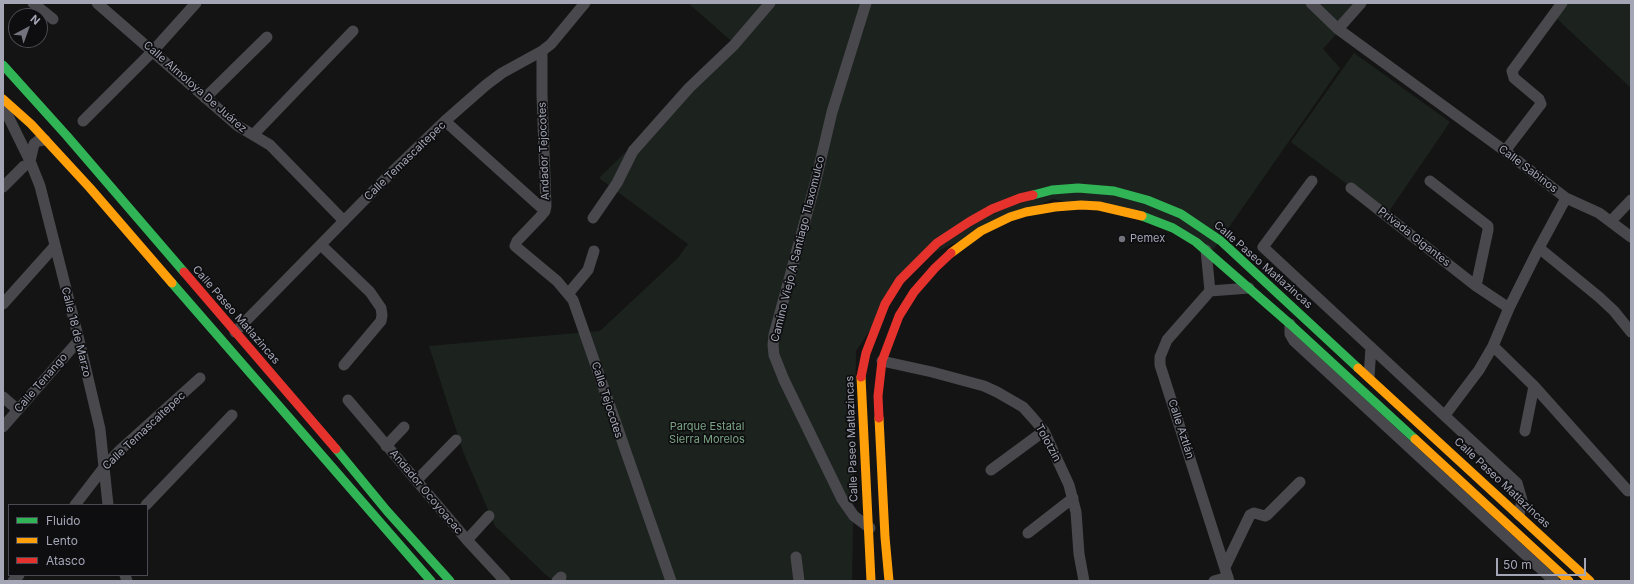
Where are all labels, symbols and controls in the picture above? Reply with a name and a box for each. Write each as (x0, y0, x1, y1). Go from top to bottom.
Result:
north arrow (8, 8, 48, 48)
text: N (27, 12, 43, 28)
street label: Calle Almoloya De Juárez (141, 39, 249, 135)
street label: Andador Tejocotes (536, 102, 552, 200)
street label: Calle Temascaltepec (362, 119, 448, 203)
street label: Calle Sabinos (1496, 142, 1560, 196)
street label: Camino Viejo A Santiago Tlaxomulco (768, 155, 828, 343)
street label: Privada Gigantes (1375, 205, 1453, 269)
street label: Calle Paseo Matlazincas (1211, 219, 1315, 311)
place label: Pemex (1130, 232, 1165, 246)
marker: Pemex (1117, 234, 1127, 244)
street label: Calle Paseo Matlazincas (190, 263, 282, 367)
street label: Calle 18 de Marzo (58, 286, 94, 378)
street label: Calle Tenango (12, 351, 70, 415)
street label: Calle Tejocotes (588, 360, 626, 440)
street label: Calle Paseo Matlazincas (843, 376, 861, 502)
street label: Calle Temascaltepec (100, 389, 188, 473)
street label: Calle Aztlán (1165, 398, 1197, 460)
park label: Parque Estatal Sierra Morelos (669, 420, 745, 446)
street label: Tolotzin (1032, 422, 1064, 464)
street label: Calle Paseo Matlazincas (1451, 435, 1553, 531)
street label: Andador Ocoyoacac (387, 447, 465, 537)
legend (8, 504, 148, 576)
text: Fluido (46, 513, 81, 528)
text: Lento (46, 533, 78, 548)
scale bar (1498, 550, 1588, 576)
text: Atasco (46, 553, 85, 568)
text: 50 m (1503, 557, 1532, 572)

